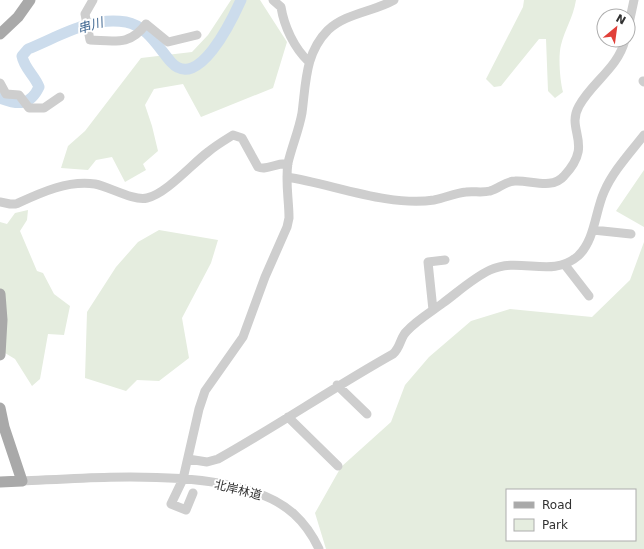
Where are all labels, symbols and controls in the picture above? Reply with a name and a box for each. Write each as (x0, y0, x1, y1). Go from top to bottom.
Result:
north arrow (596, 8, 636, 48)
text: N (613, 12, 628, 28)
water label: 串川 (76, 14, 107, 36)
street label: 北岸林道 (213, 477, 263, 503)
legend (506, 489, 636, 541)
text: Road (542, 498, 572, 512)
text: Park (542, 518, 568, 532)

